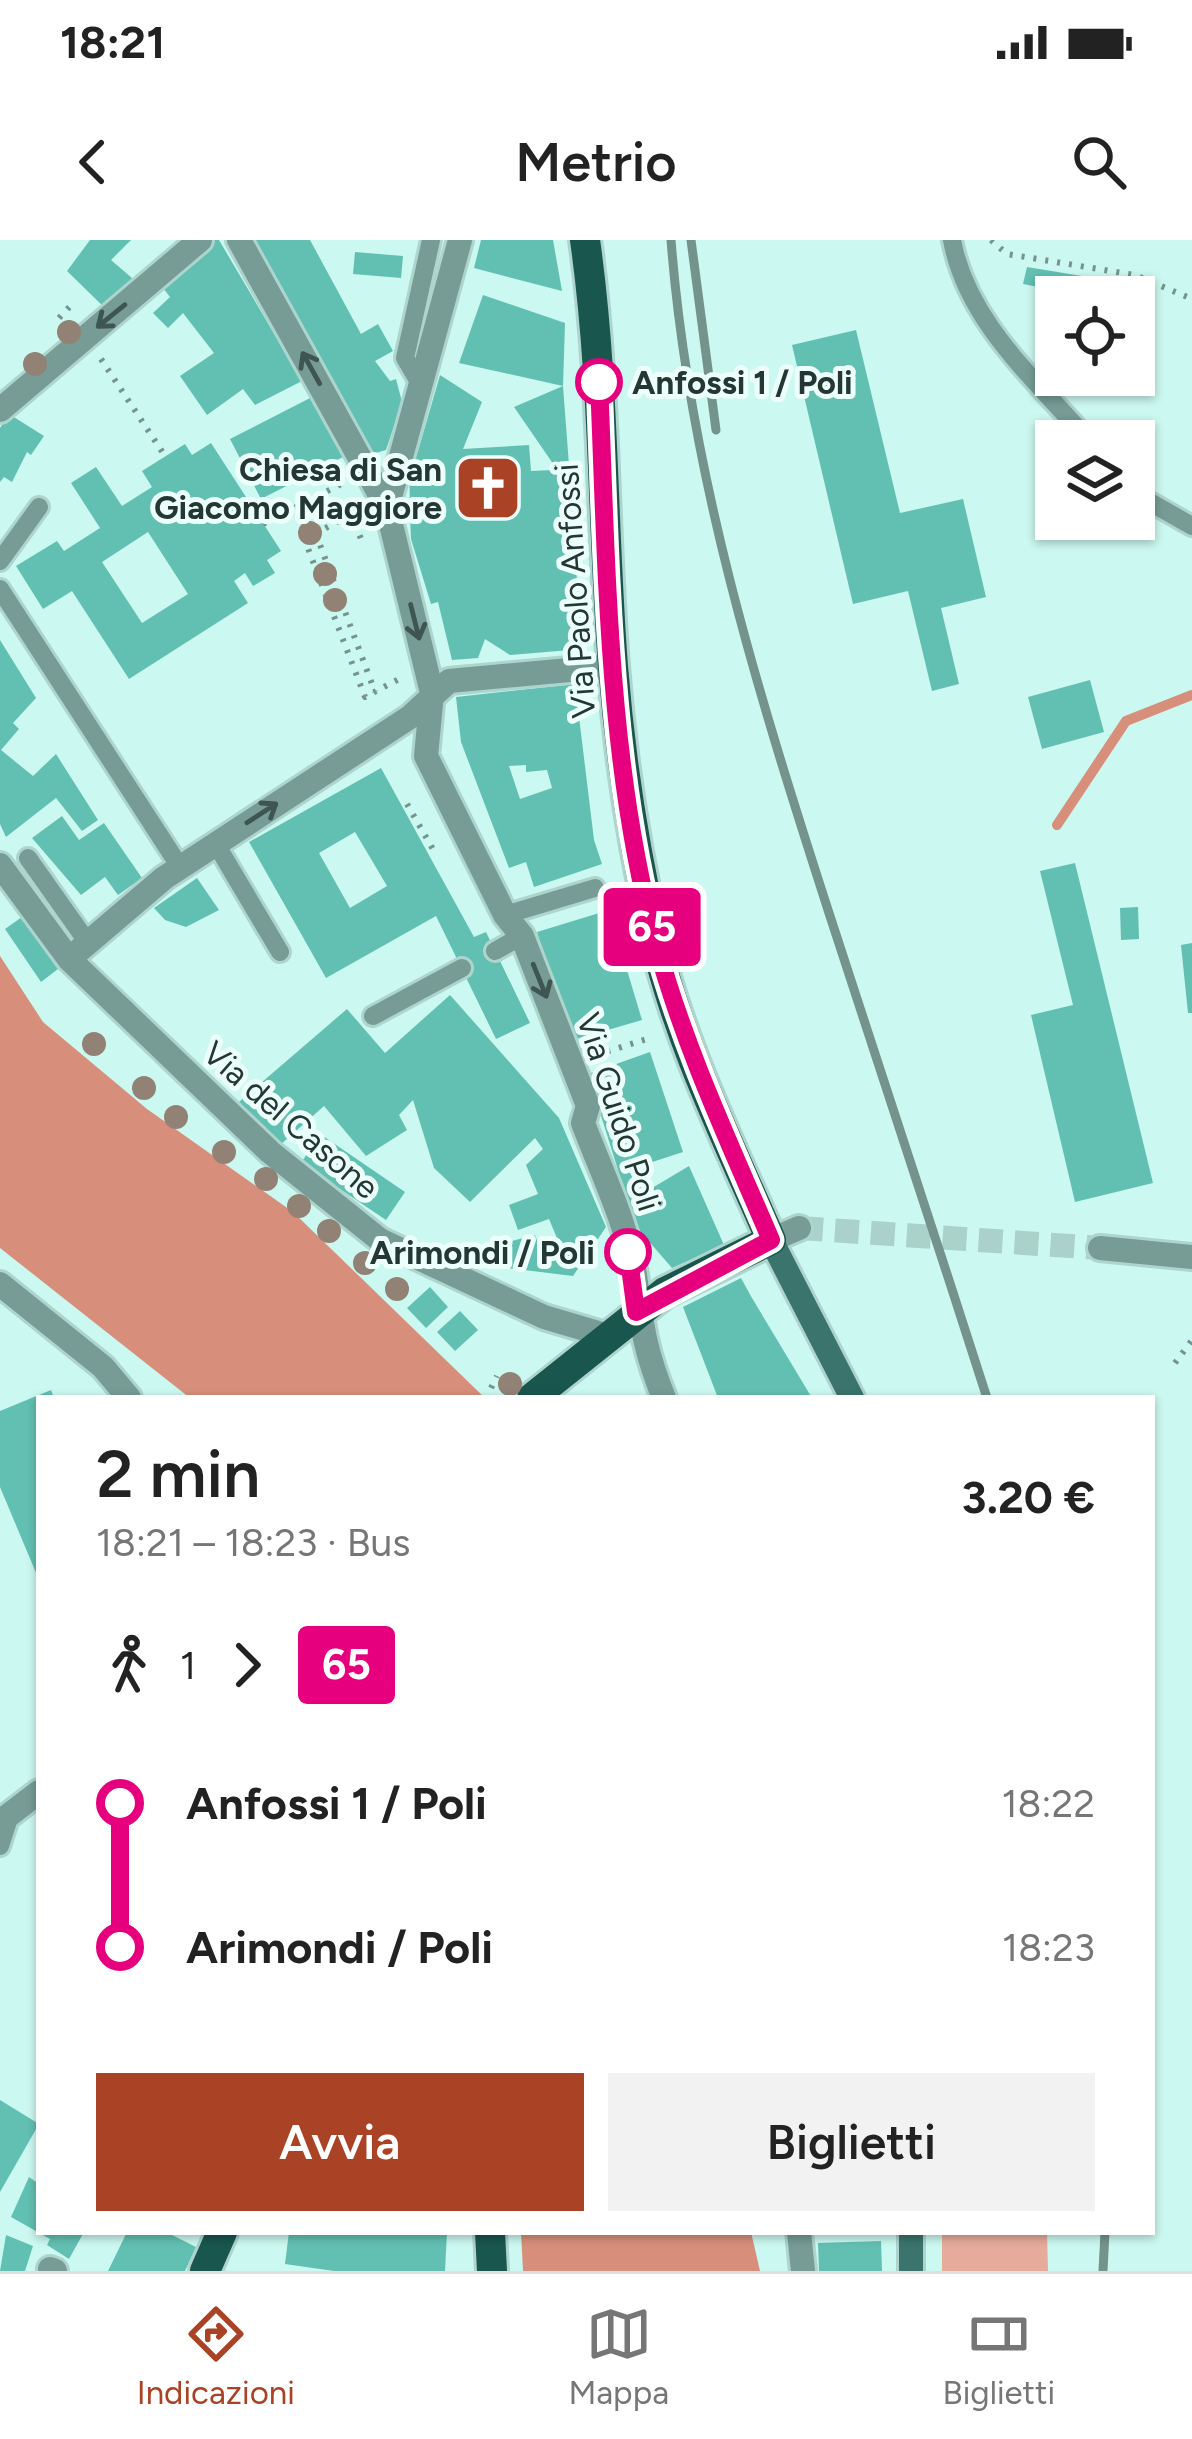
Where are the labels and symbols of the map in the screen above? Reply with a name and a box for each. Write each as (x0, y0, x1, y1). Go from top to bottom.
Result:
one-way arrow (95, 302, 127, 328)
one-way arrow (299, 352, 322, 387)
marker: Anfossi 1 / Poli (577, 360, 621, 404)
place label: Anfossi 1 / Poli (632, 363, 853, 402)
place label: Chiesa di San Giacomo Maggiore (154, 450, 442, 527)
church icon: Chiesa di San Giacomo Maggiore (453, 453, 523, 523)
street label: Via Paolo Anfossi (547, 462, 603, 720)
one-way arrow (405, 602, 427, 640)
one-way arrow (245, 800, 279, 825)
line badge: 65 (598, 888, 706, 966)
one-way arrow (531, 962, 553, 999)
street label: Via Guido Poli (569, 1008, 669, 1216)
street label: Via del Casone (195, 1033, 387, 1207)
marker: Arimondi / Poli (606, 1230, 650, 1274)
place label: Arimondi / Poli (370, 1233, 595, 1272)

